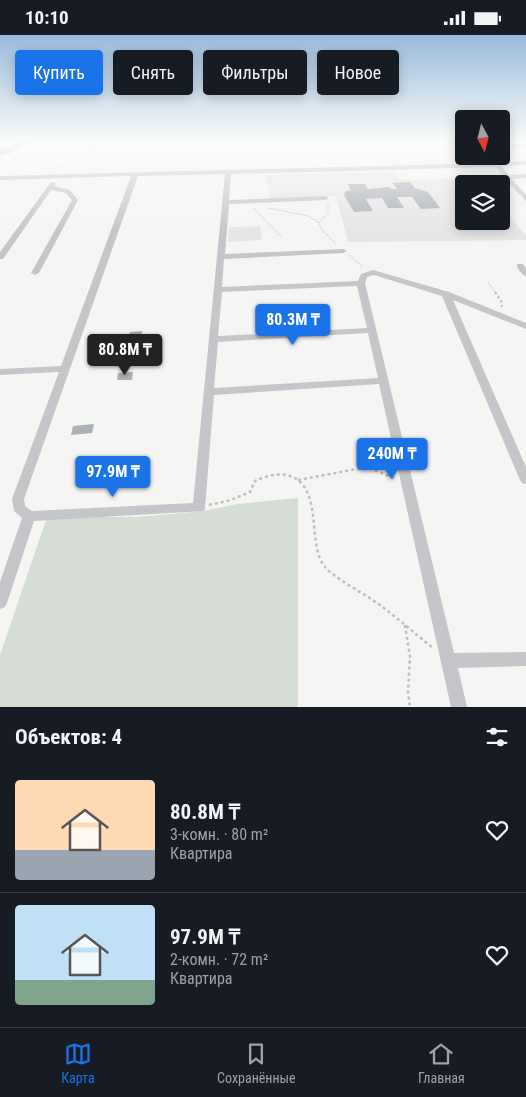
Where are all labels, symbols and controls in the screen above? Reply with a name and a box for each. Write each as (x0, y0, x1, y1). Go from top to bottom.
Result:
text: 10:10 (25, 6, 69, 29)
chip: Купить (15, 50, 103, 95)
chip: Снять (113, 50, 193, 95)
chip: Фильтры (203, 50, 307, 95)
chip: Новое (317, 50, 399, 95)
north arrow (455, 110, 510, 165)
map controls (455, 110, 510, 230)
button: layers (455, 175, 510, 230)
pin: 80.3M ₸ (247, 303, 339, 346)
text: 80.3M ₸ (266, 310, 320, 329)
pin: 80.8M ₸ (79, 333, 171, 376)
text: 80.8M ₸ (98, 340, 152, 359)
pin: 240M ₸ (351, 437, 433, 480)
text: 240M ₸ (368, 444, 416, 463)
pin: 97.9M ₸ (67, 455, 159, 498)
text: 97.9M ₸ (86, 462, 140, 481)
icon: filters (483, 723, 511, 751)
text: Объектов: 4 (15, 725, 122, 749)
icon: home (55, 800, 115, 860)
text: 80.8M ₸ (170, 800, 240, 824)
icon: heart (483, 816, 511, 844)
text: 3-комн. · 80 m² (170, 825, 268, 844)
text: Квартира (170, 844, 232, 863)
icon: home (55, 925, 115, 985)
text: 97.9M ₸ (170, 925, 240, 949)
icon: heart (483, 941, 511, 969)
text: 2-комн. · 72 m² (170, 950, 268, 969)
text: Квартира (170, 969, 232, 988)
tab: Карта (61, 1040, 95, 1086)
tab: Сохранённые (217, 1040, 296, 1086)
tab: Главная (418, 1040, 465, 1086)

